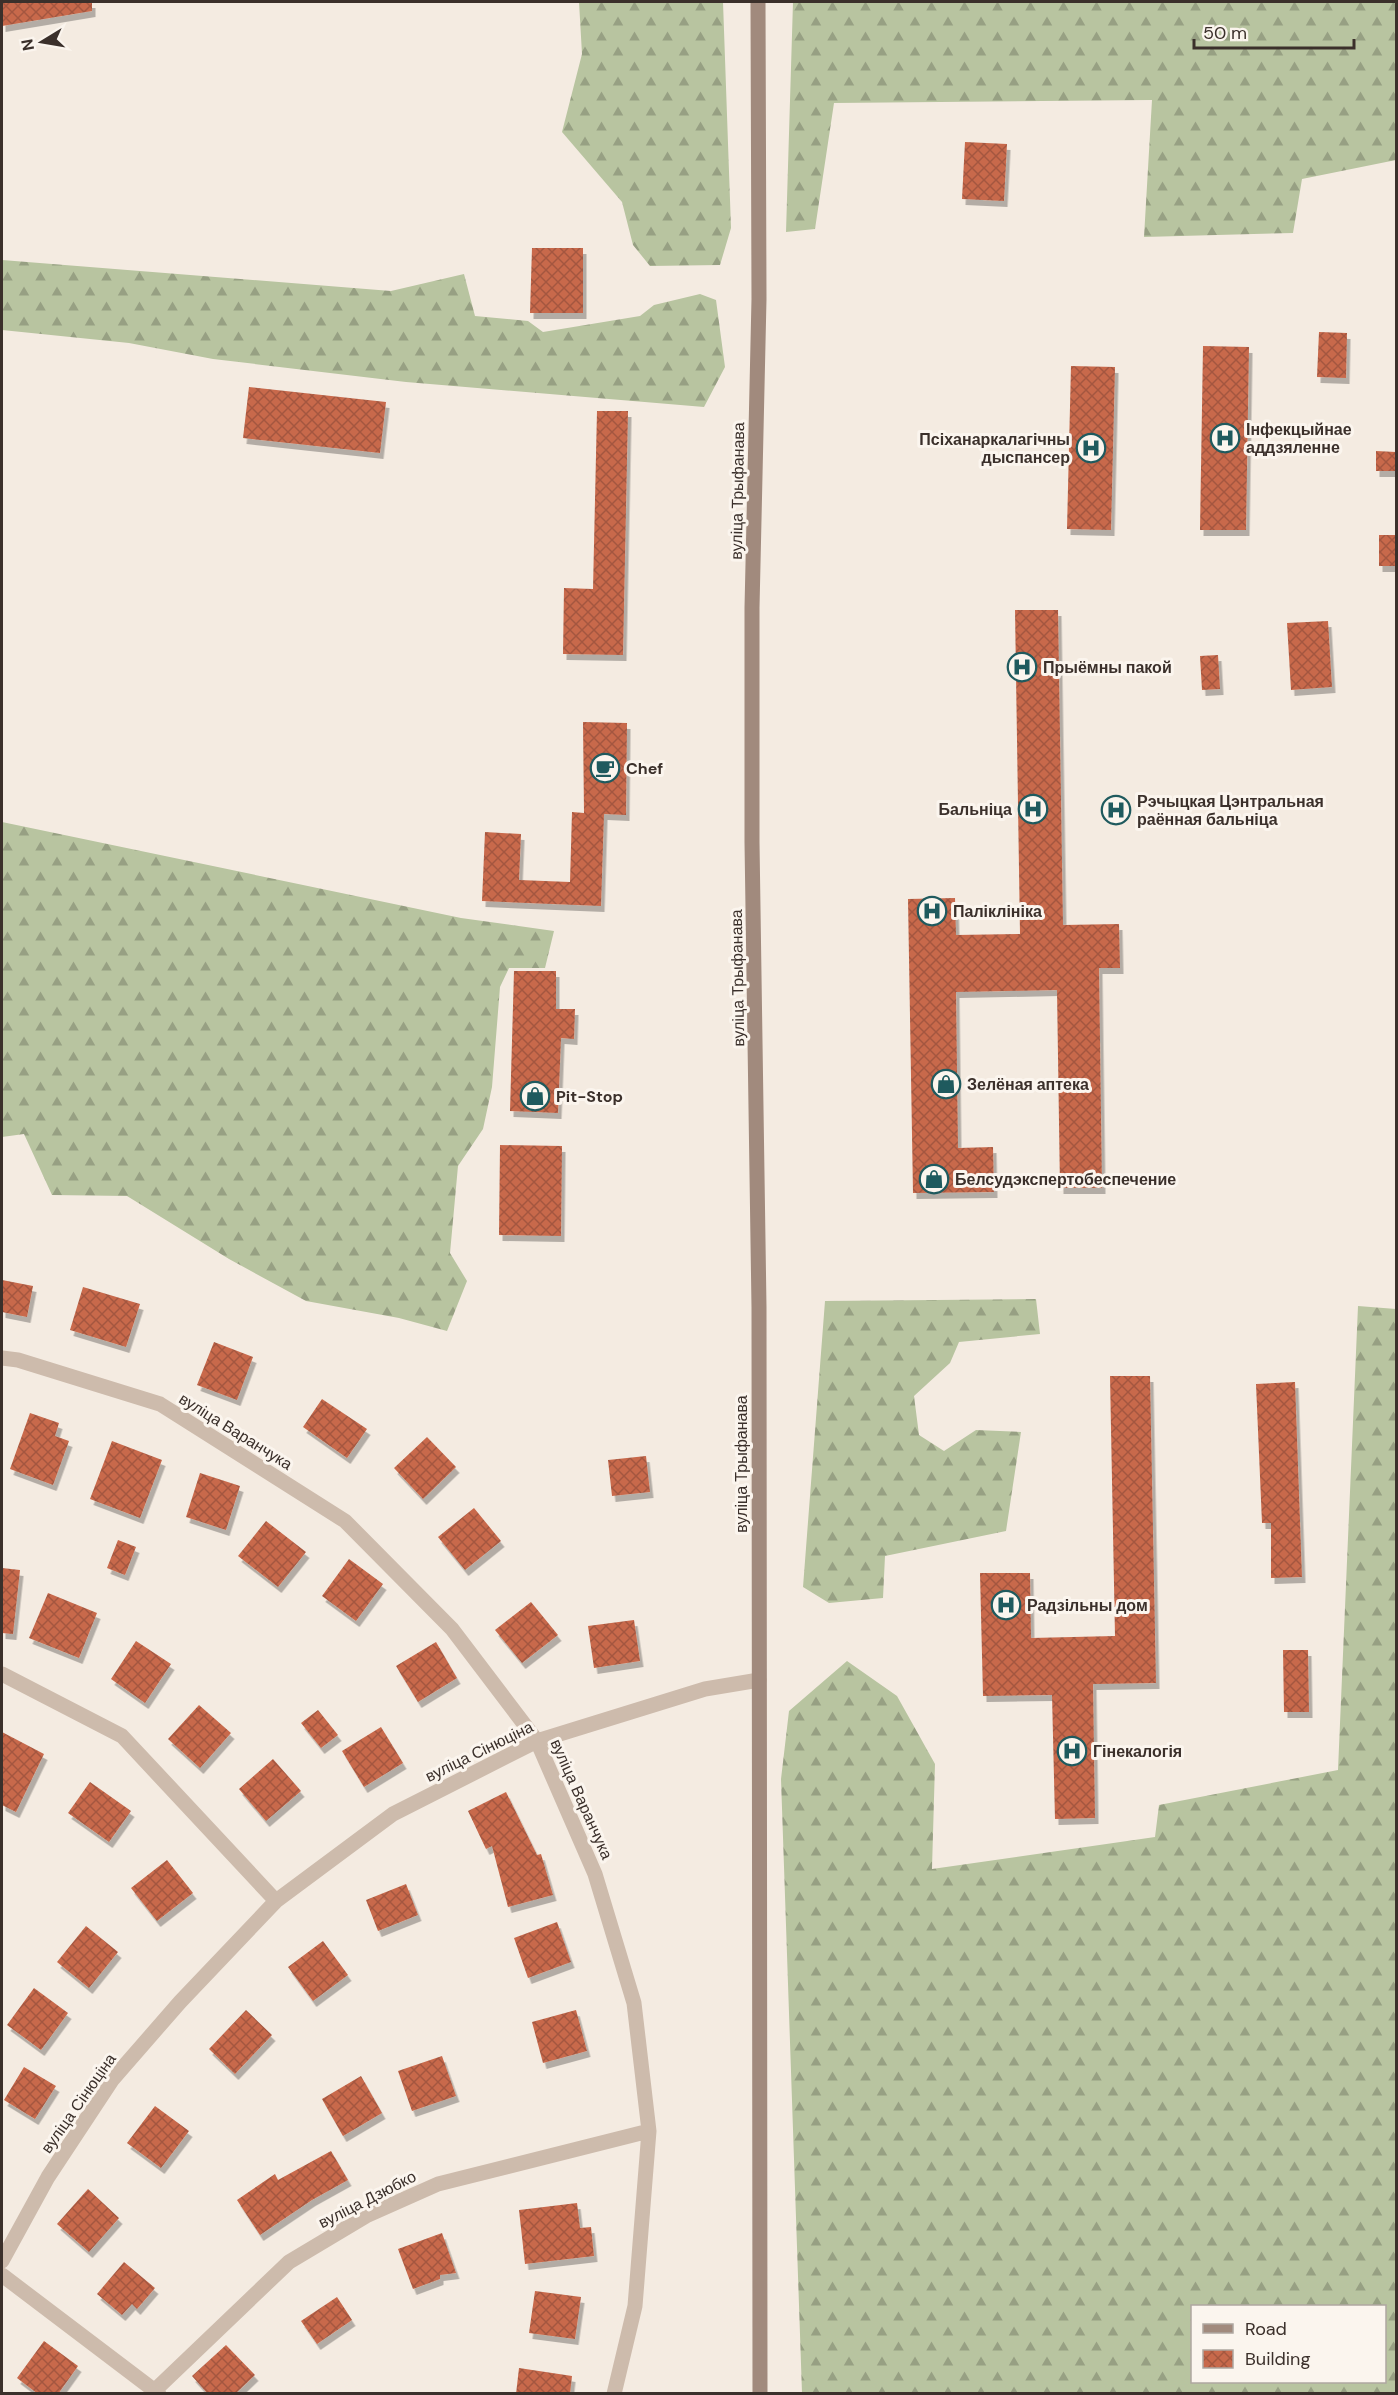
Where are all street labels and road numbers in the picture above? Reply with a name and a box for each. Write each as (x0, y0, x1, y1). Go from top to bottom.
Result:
street label: вуліца Трыфанава (726, 422, 749, 560)
street label: вуліца Трыфанава (726, 909, 749, 1047)
street label: вуліца Варанчука (175, 1388, 296, 1475)
street label: вуліца Трыфанава (731, 1395, 752, 1533)
street label: вуліца Сінюціна (422, 1716, 537, 1787)
street label: вуліца Варанчука (546, 1736, 618, 1863)
street label: вуліца Сінюціна (36, 2049, 121, 2157)
street label: вуліца Дзюбко (315, 2166, 420, 2233)

